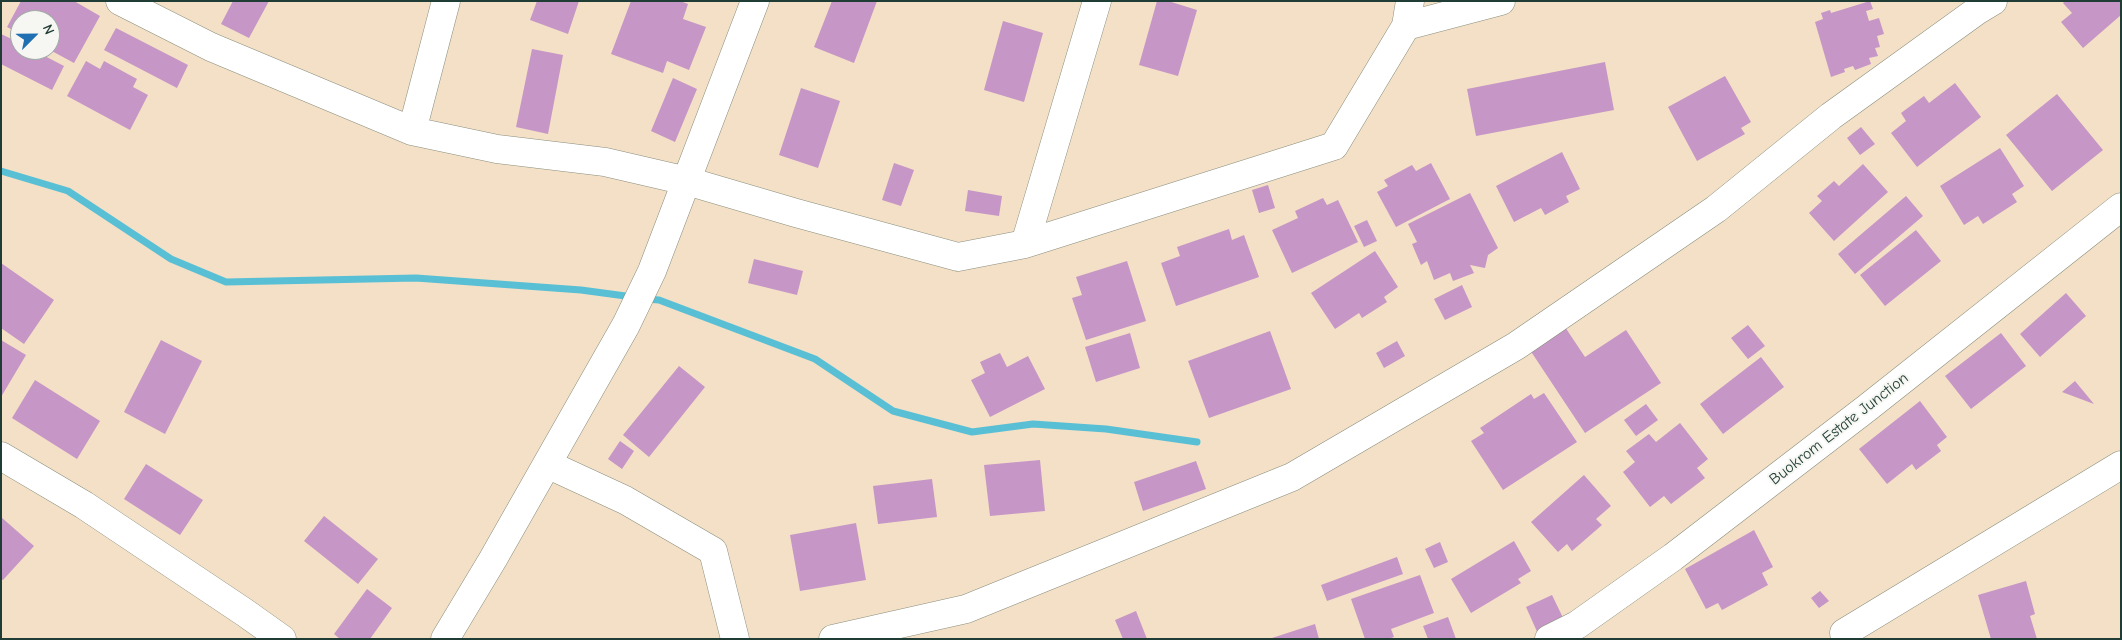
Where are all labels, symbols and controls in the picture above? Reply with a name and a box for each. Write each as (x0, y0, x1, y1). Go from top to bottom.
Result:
north arrow (10, 10, 60, 60)
text: N (39, 22, 58, 37)
street label: Buokrom Estate Junction (1766, 369, 1912, 489)

